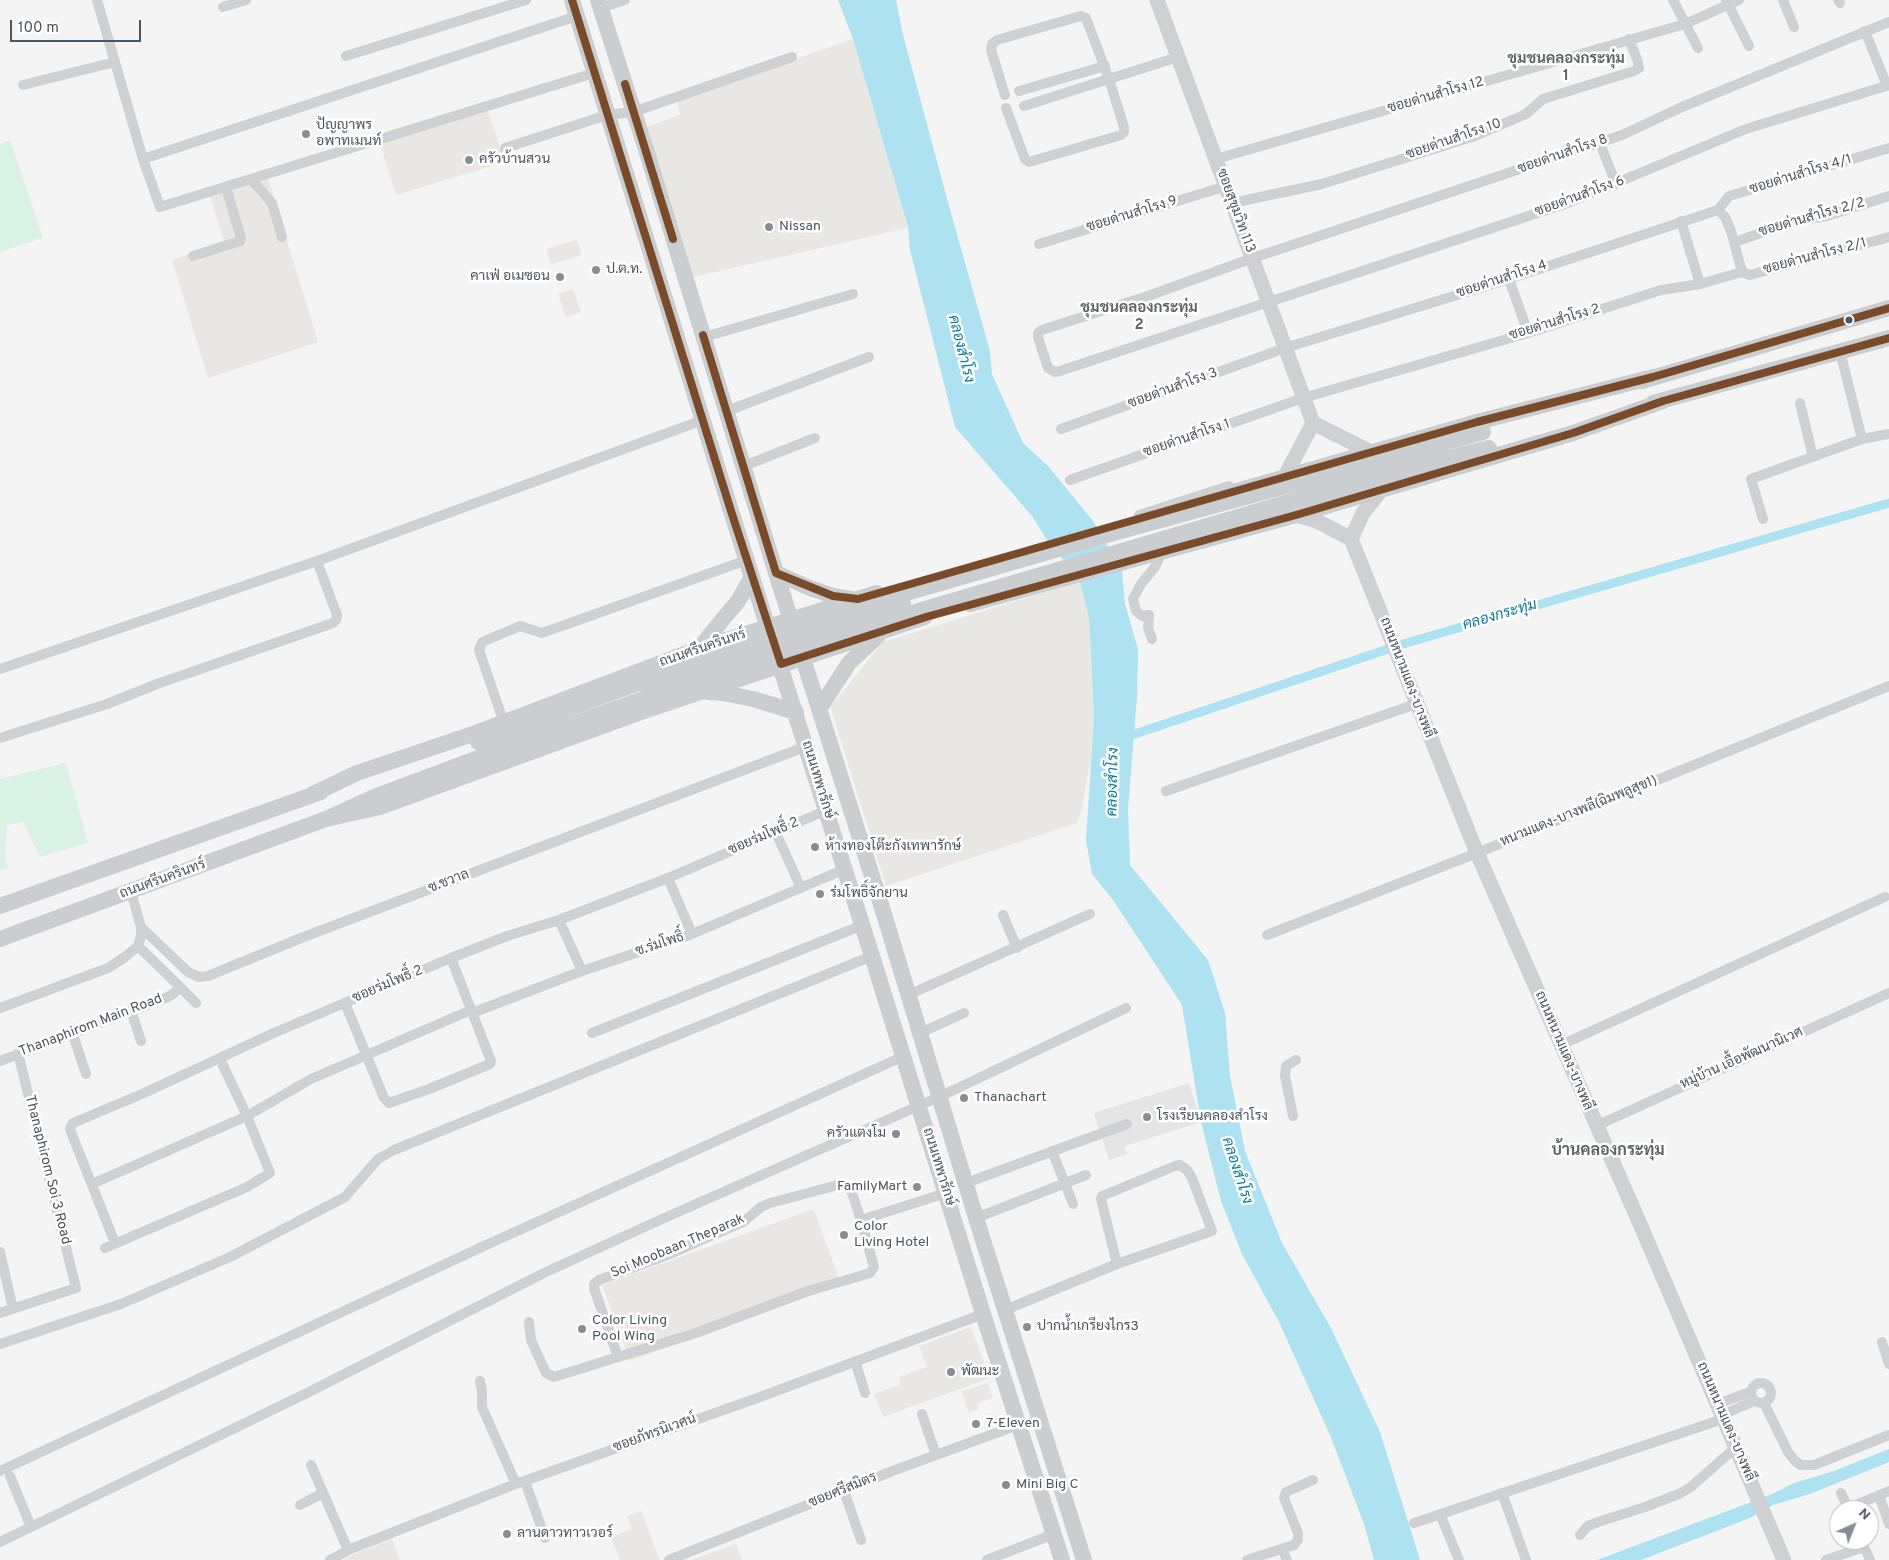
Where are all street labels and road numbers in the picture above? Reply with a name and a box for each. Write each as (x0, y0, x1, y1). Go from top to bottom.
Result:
street label: ซอยด่านสำโรง 12 (1386, 74, 1486, 118)
street label: ซอยด่านสำโรง 10 (1404, 116, 1504, 164)
street label: ซอยด่านสำโรง 8 (1516, 132, 1610, 178)
street label: ซอยด่านสำโรง 4/1 (1748, 151, 1854, 199)
street label: ซอยสุขุมวิท 113 (1212, 167, 1258, 255)
street label: ซอยด่านสำโรง 6 (1533, 173, 1627, 221)
street label: ซอยด่านสำโรง 9 (1085, 193, 1179, 237)
street label: ซอยด่านสำโรง 2/2 (1757, 195, 1867, 241)
street label: ซอยด่านสำโรง 2/1 (1762, 235, 1868, 279)
street label: ซอยด่านสำโรง 4 (1455, 257, 1549, 303)
street label: ซอยด่านสำโรง 2 (1508, 301, 1602, 345)
street label: ซอยด่านสำโรง 3 (1126, 365, 1220, 413)
street label: ซอยด่านสำโรง 1 (1141, 416, 1233, 462)
street label: ถนนหนามแดง-บางพลี (1375, 615, 1437, 741)
street label: ถนนศรีนครินทร์ (658, 626, 748, 672)
street label: ถนนเทพารักษ์ (797, 739, 837, 821)
street label: หนามแดง-บางพลี(ฉิมพลูสุข1) (1498, 773, 1660, 851)
street label: ซอยร่มโพธิ์ 2 (726, 815, 802, 859)
street label: ถนนศรีนครินทร์ (118, 857, 208, 903)
street label: ซ.ชวาล (426, 867, 472, 897)
street label: ซ.ร่มโพธิ์ (634, 929, 686, 961)
street label: ซอยร่มโพธิ์ 2 (350, 963, 426, 1007)
street label: ถนนหนามแดง-บางพลี (1530, 989, 1596, 1113)
street label: Thanaphirom Main Road (17, 991, 165, 1061)
street label: หมู่บ้าน เอื้อพัฒนานิเวศ (1678, 1024, 1806, 1094)
street label: Thanaphirom Soi 3 Road (20, 1094, 74, 1246)
street label: ถนนเทพารักษ์ (918, 1126, 958, 1208)
street label: Soi Moobaan Theparak (609, 1211, 747, 1283)
street label: ถนนหนามแดง-บางพลี (1692, 1360, 1758, 1484)
street label: ซอยภัทรนิเวศน์ (611, 1411, 699, 1457)
street label: ซอยศรีสมิตร (806, 1470, 880, 1512)

